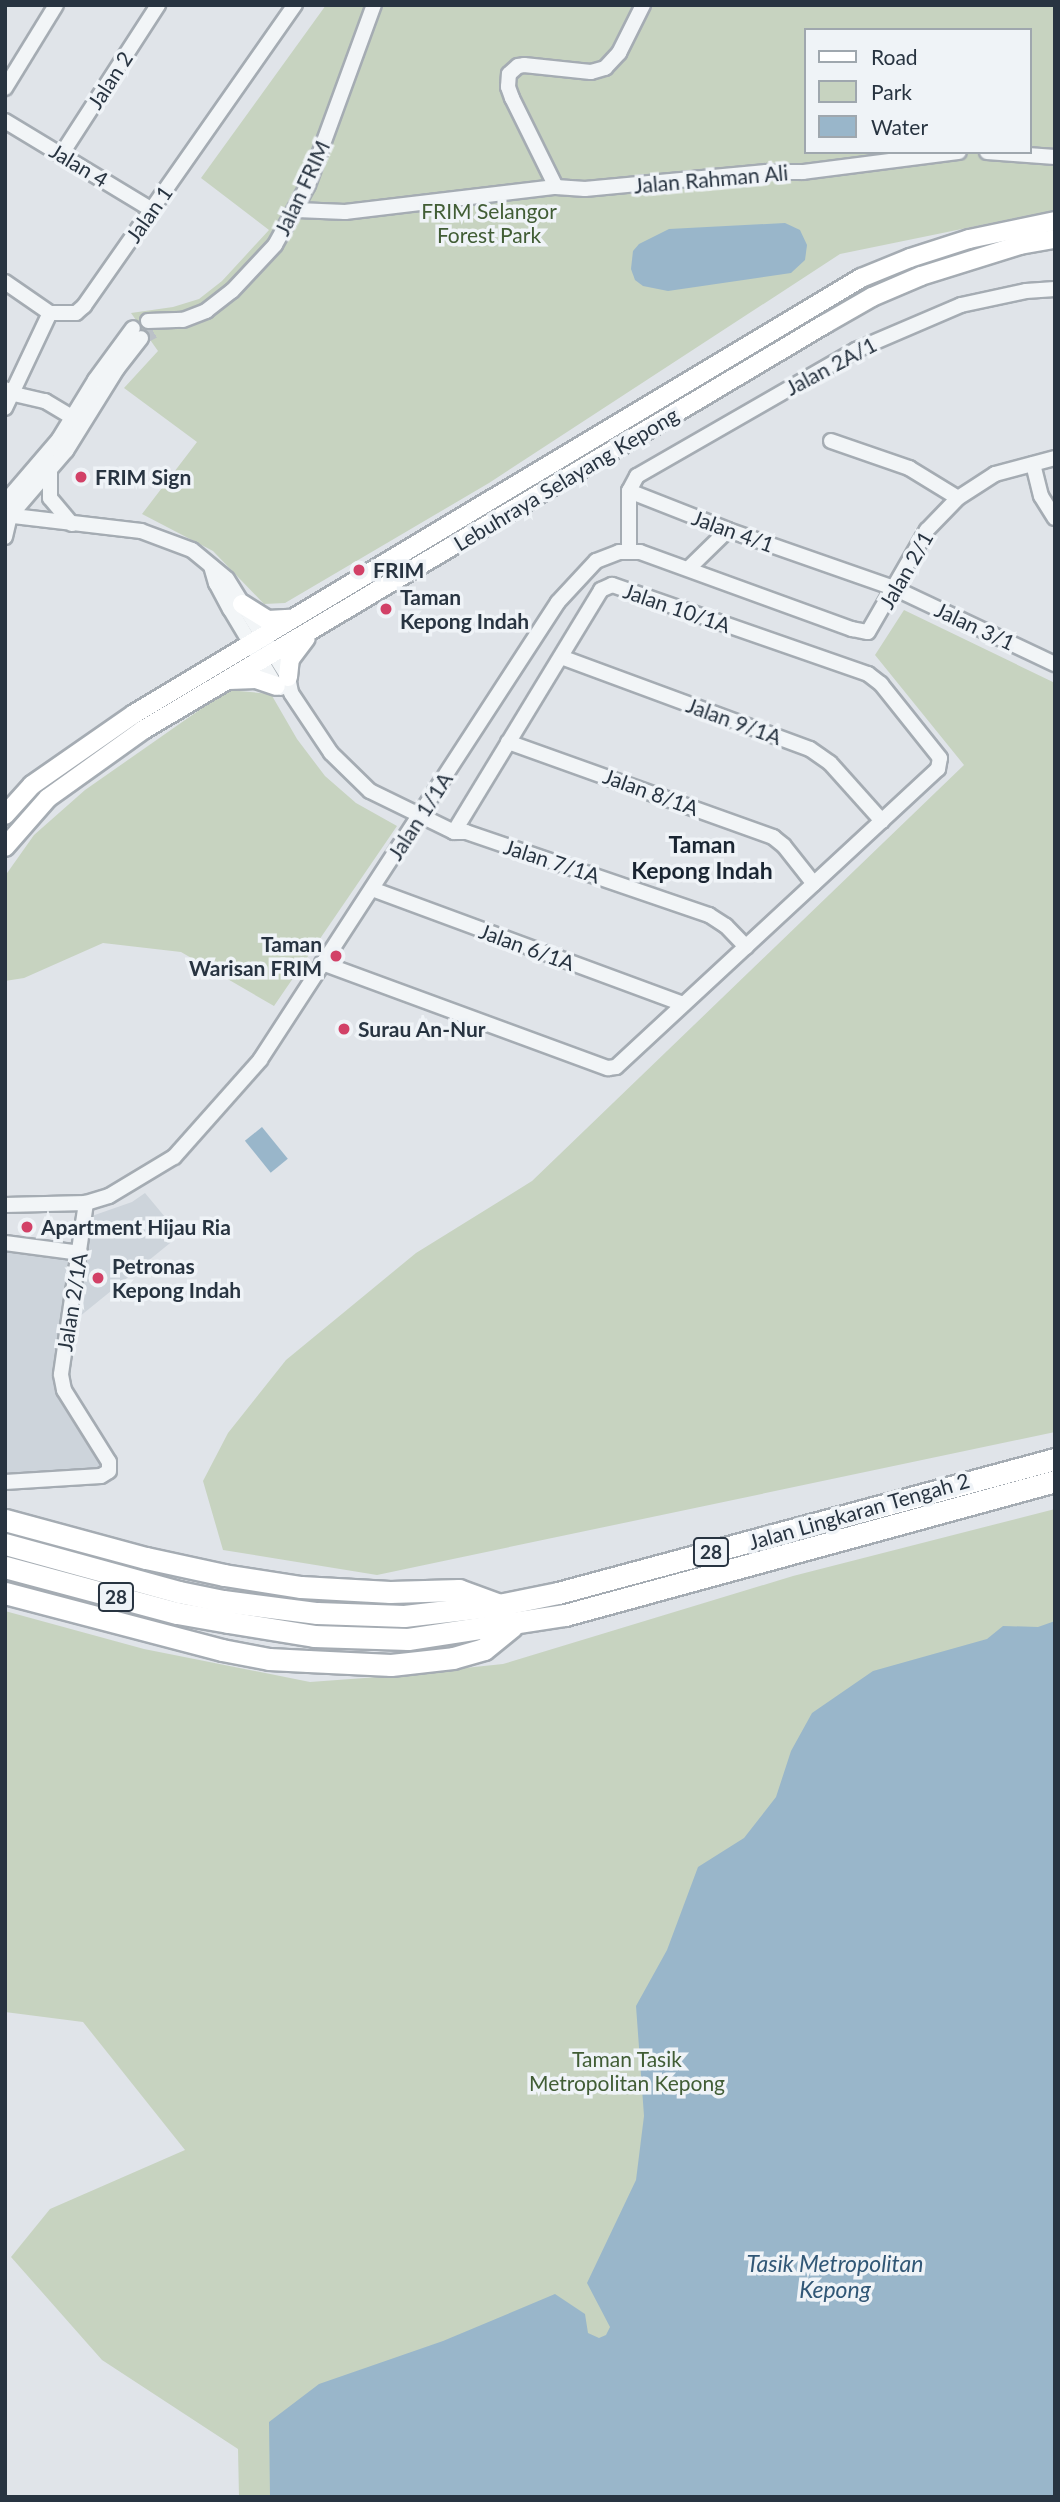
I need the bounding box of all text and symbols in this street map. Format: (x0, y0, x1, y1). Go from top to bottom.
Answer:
legend (804, 28, 1032, 154)
text: Road (871, 44, 918, 69)
street label: Jalan 2 (82, 46, 138, 114)
text: Park (871, 79, 912, 104)
text: Water (871, 114, 928, 139)
street label: Jalan FRIM (269, 137, 335, 239)
street label: Jalan 4 (45, 138, 113, 192)
street label: Jalan Rahman Ali (632, 160, 790, 198)
street label: Jalan 1 (120, 181, 178, 247)
park label: FRIM Selangor Forest Park (421, 198, 557, 248)
street label: Jalan 2A/1 (781, 332, 881, 400)
street label: Lebuhraya Selayang Kepong (449, 402, 683, 556)
place label: FRIM Sign (95, 464, 191, 490)
marker: FRIM Sign (73, 469, 89, 485)
street label: Jalan 4/1 (689, 505, 777, 557)
street label: Jalan 2/1 (874, 527, 938, 613)
place label: FRIM (373, 557, 424, 583)
marker: FRIM (351, 562, 367, 578)
street label: Jalan 10/1A (620, 578, 734, 638)
place label: Taman Kepong Indah (400, 584, 529, 634)
street label: Jalan 3/1 (931, 597, 1019, 655)
marker: Taman Kepong Indah (378, 601, 394, 617)
street label: Jalan 9/1A (683, 692, 785, 750)
street label: Jalan 8/1A (600, 763, 702, 821)
street label: Jalan 1/1A (382, 767, 458, 865)
district label: Taman Kepong Indah (631, 830, 773, 884)
street label: Jalan 7/1A (501, 834, 603, 888)
street label: Jalan 6/1A (476, 918, 578, 976)
place label: Taman Warisan FRIM (189, 931, 322, 981)
marker: Taman Warisan FRIM (328, 948, 344, 964)
place label: Surau An-Nur (358, 1016, 486, 1042)
marker: Surau An-Nur (336, 1021, 352, 1037)
place label: Apartment Hijau Ria (41, 1214, 231, 1240)
marker: Apartment Hijau Ria (19, 1219, 35, 1235)
street label: Jalan 2/1A (52, 1251, 92, 1353)
place label: Petronas Kepong Indah (112, 1253, 241, 1303)
marker: Petronas Kepong Indah (90, 1270, 106, 1286)
street label: Jalan Lingkaran Tengah 2 (745, 1467, 973, 1555)
road number: 28 (692, 1536, 730, 1568)
road number: 28 (97, 1582, 135, 1612)
park label: Taman Tasik Metropolitan Kepong (529, 2046, 725, 2096)
water label: Tasik Metropolitan Kepong (747, 2249, 923, 2303)

